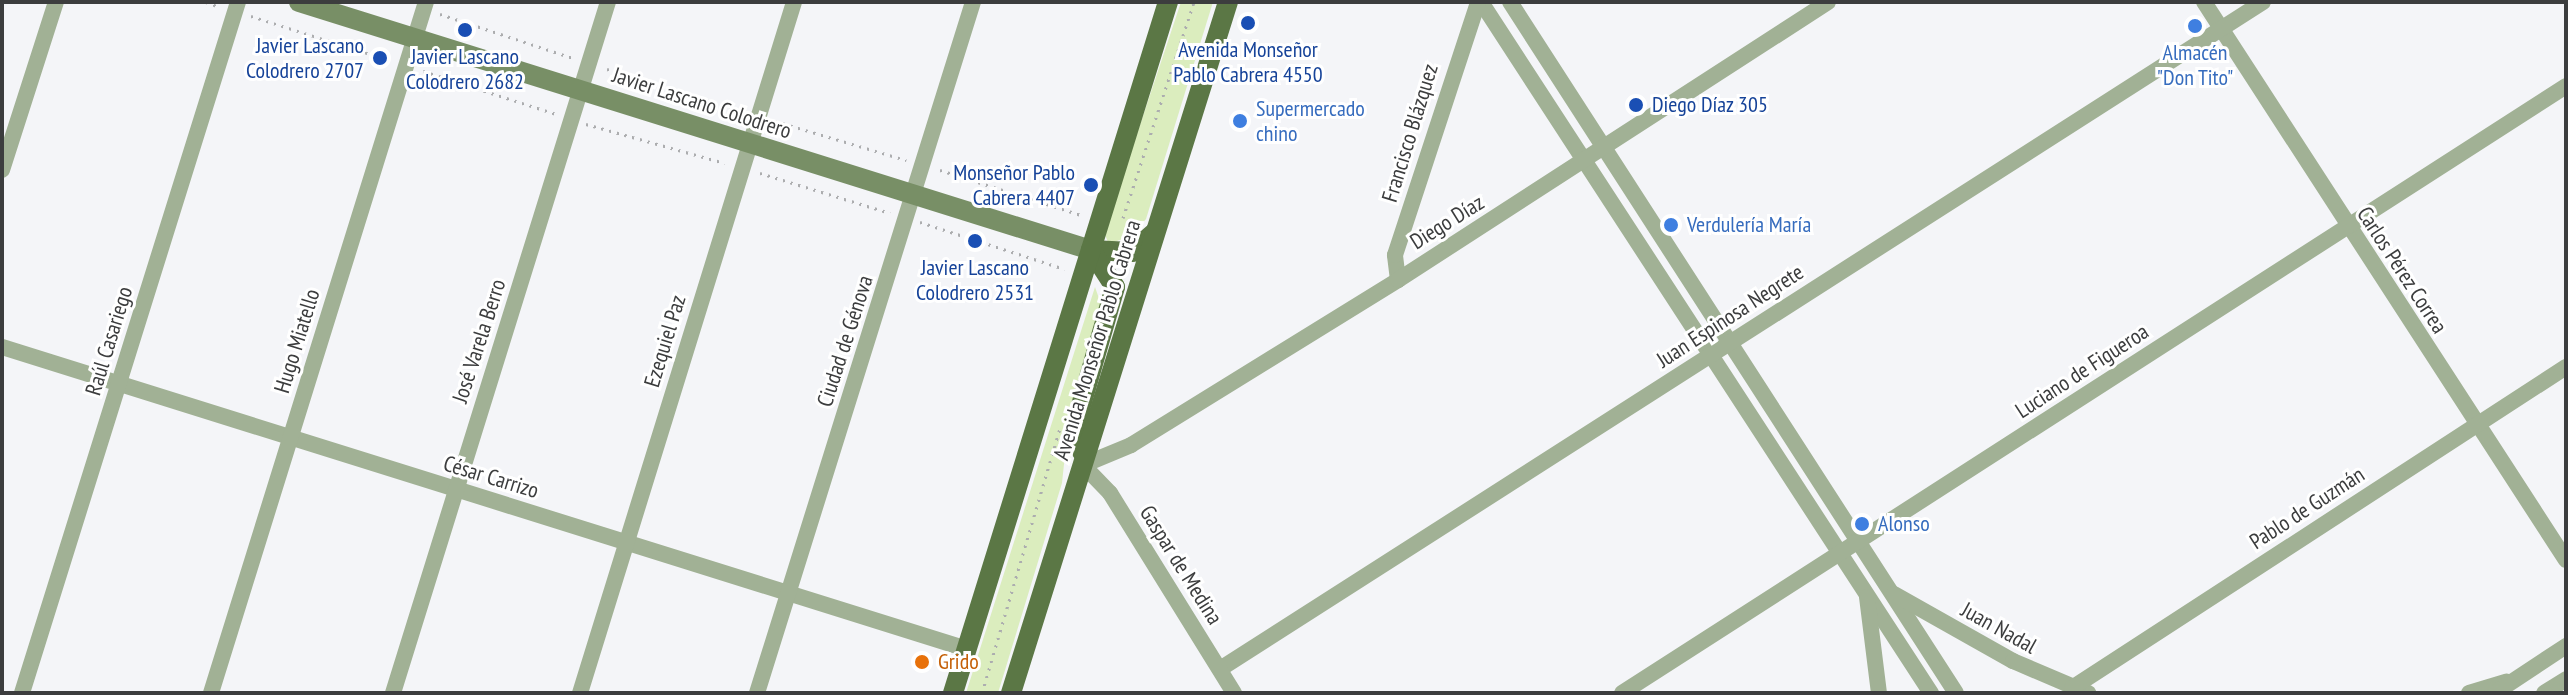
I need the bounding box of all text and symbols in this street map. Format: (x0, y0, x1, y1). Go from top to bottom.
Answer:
marker: Avenida Monseñor Pablo Cabrera 4550 (1239, 14, 1257, 32)
marker: Almacén "Don Tito" (2186, 17, 2204, 35)
marker: Javier Lascano Colodrero 2682 (456, 21, 474, 39)
place label: Javier Lascano Colodrero 2707 (246, 32, 364, 84)
place label: Avenida Monseñor Pablo Cabrera 4550 (1173, 36, 1323, 88)
place label: Almacén "Don Tito" (2157, 39, 2233, 90)
place label: Javier Lascano Colodrero 2682 (406, 43, 524, 94)
marker: Javier Lascano Colodrero 2707 (371, 49, 389, 67)
street label: Francisco Blázquez (1376, 61, 1444, 205)
street label: Javier Lascano Colodrero (609, 62, 795, 144)
place label: Diego Díaz 305 (1652, 92, 1768, 118)
place label: Supermercado chino (1256, 95, 1365, 146)
marker: Diego Díaz 305 (1627, 96, 1645, 114)
marker: Supermercado chino (1231, 112, 1249, 130)
place label: Monseñor Pablo Cabrera 4407 (953, 159, 1075, 210)
marker: Monseñor Pablo Cabrera 4407 (1082, 176, 1100, 194)
street label: Diego Díaz (1405, 189, 1489, 255)
street label: Carlos Pérez Correa (2351, 202, 2453, 338)
place label: Verdulería María (1687, 212, 1811, 238)
marker: Verdulería María (1662, 216, 1680, 234)
street label: Avenida Monseñor Pablo Cabrera (1048, 217, 1146, 463)
marker: Javier Lascano Colodrero 2531 (966, 232, 984, 250)
place label: Javier Lascano Colodrero 2531 (916, 254, 1034, 306)
street label: Juan Espinosa Negrete (1652, 259, 1808, 373)
street label: Ciudad de Génova (811, 272, 879, 410)
street label: José Varela Berro (447, 276, 511, 406)
street label: Raúl Casariego (80, 283, 138, 399)
street label: Hugo Miatello (269, 286, 325, 396)
street label: Ezequiel Paz (639, 292, 691, 390)
street label: Luciano de Figueroa (2011, 318, 2153, 424)
street label: César Carrizo (440, 450, 542, 504)
street label: Pablo de Guzmán (2245, 461, 2369, 555)
street label: Gaspar de Medina (1134, 501, 1228, 629)
place label: Alonso (1878, 511, 1930, 537)
marker: Alonso (1853, 515, 1871, 533)
street label: Juan Nadal (1957, 597, 2041, 659)
place label: Grido (938, 649, 979, 675)
marker: Grido (913, 653, 931, 671)

